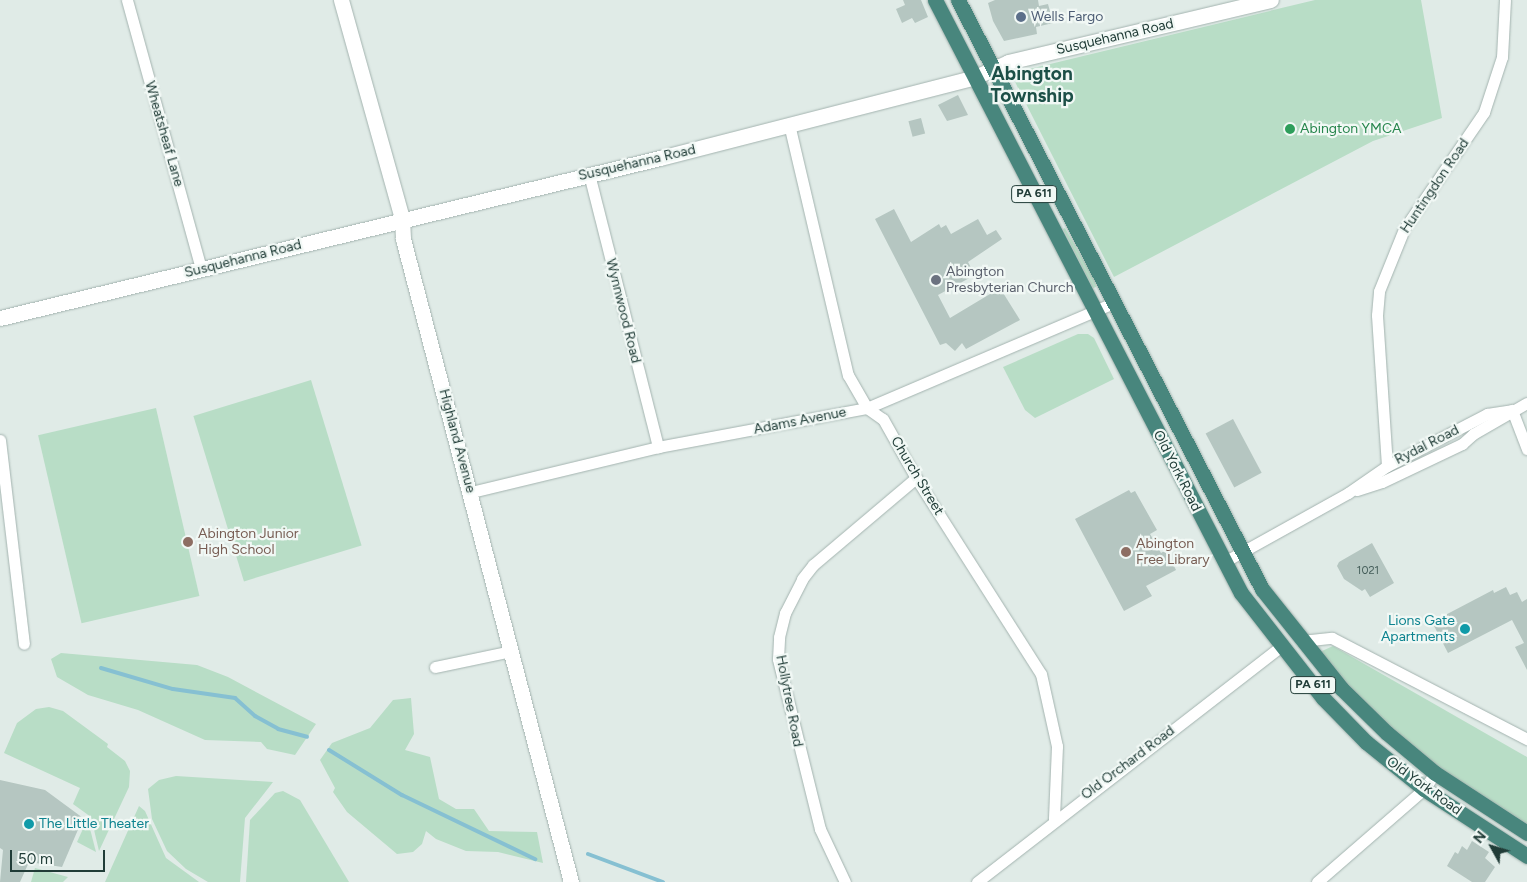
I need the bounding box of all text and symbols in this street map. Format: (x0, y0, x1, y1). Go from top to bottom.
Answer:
place label: Wells Fargo (1031, 9, 1103, 25)
marker: Wells Fargo (1015, 11, 1027, 23)
street label: Susquehanna Road (1055, 15, 1175, 59)
district label: Abington Township (990, 63, 1074, 107)
street label: Wheatsheaf Lane (141, 79, 187, 189)
place label: Abington YMCA (1300, 121, 1401, 137)
marker: Abington YMCA (1284, 123, 1296, 135)
street label: Huntingdon Road (1397, 135, 1473, 237)
street label: Susquehanna Road (577, 141, 697, 185)
road number: PA 611 (1010, 184, 1058, 203)
street label: Susquehanna Road (183, 236, 303, 282)
street label: Wynnwood Road (602, 257, 644, 365)
place label: Abington Presbyterian Church (946, 264, 1073, 296)
marker: Abington Presbyterian Church (930, 274, 942, 286)
street label: Highland Avenue (435, 387, 479, 495)
street label: Adams Avenue (752, 404, 848, 438)
street label: Rydal Road (1392, 422, 1462, 468)
street label: Old York Road (1149, 428, 1205, 514)
street label: Church Street (887, 434, 947, 518)
place label: Abington Junior High School (198, 526, 299, 558)
marker: Abington Junior High School (182, 536, 194, 548)
place label: Abington Free Library (1136, 536, 1210, 568)
marker: Abington Free Library (1120, 546, 1132, 558)
house number: 1021 (1357, 564, 1379, 578)
place label: Lions Gate Apartments (1381, 613, 1455, 646)
marker: Lions Gate Apartments (1459, 623, 1471, 635)
street label: Hollytree Road (772, 654, 806, 748)
road number: PA 611 (1289, 676, 1337, 694)
street label: Old Orchard Road (1078, 722, 1178, 804)
street label: Old York Road (1383, 753, 1465, 819)
place label: The Little Theater (39, 816, 149, 832)
marker: The Little Theater (23, 818, 35, 830)
north arrow (1467, 822, 1517, 872)
text: N (1470, 828, 1490, 847)
scale bar (12, 840, 108, 872)
text: 50 m (18, 850, 53, 868)

